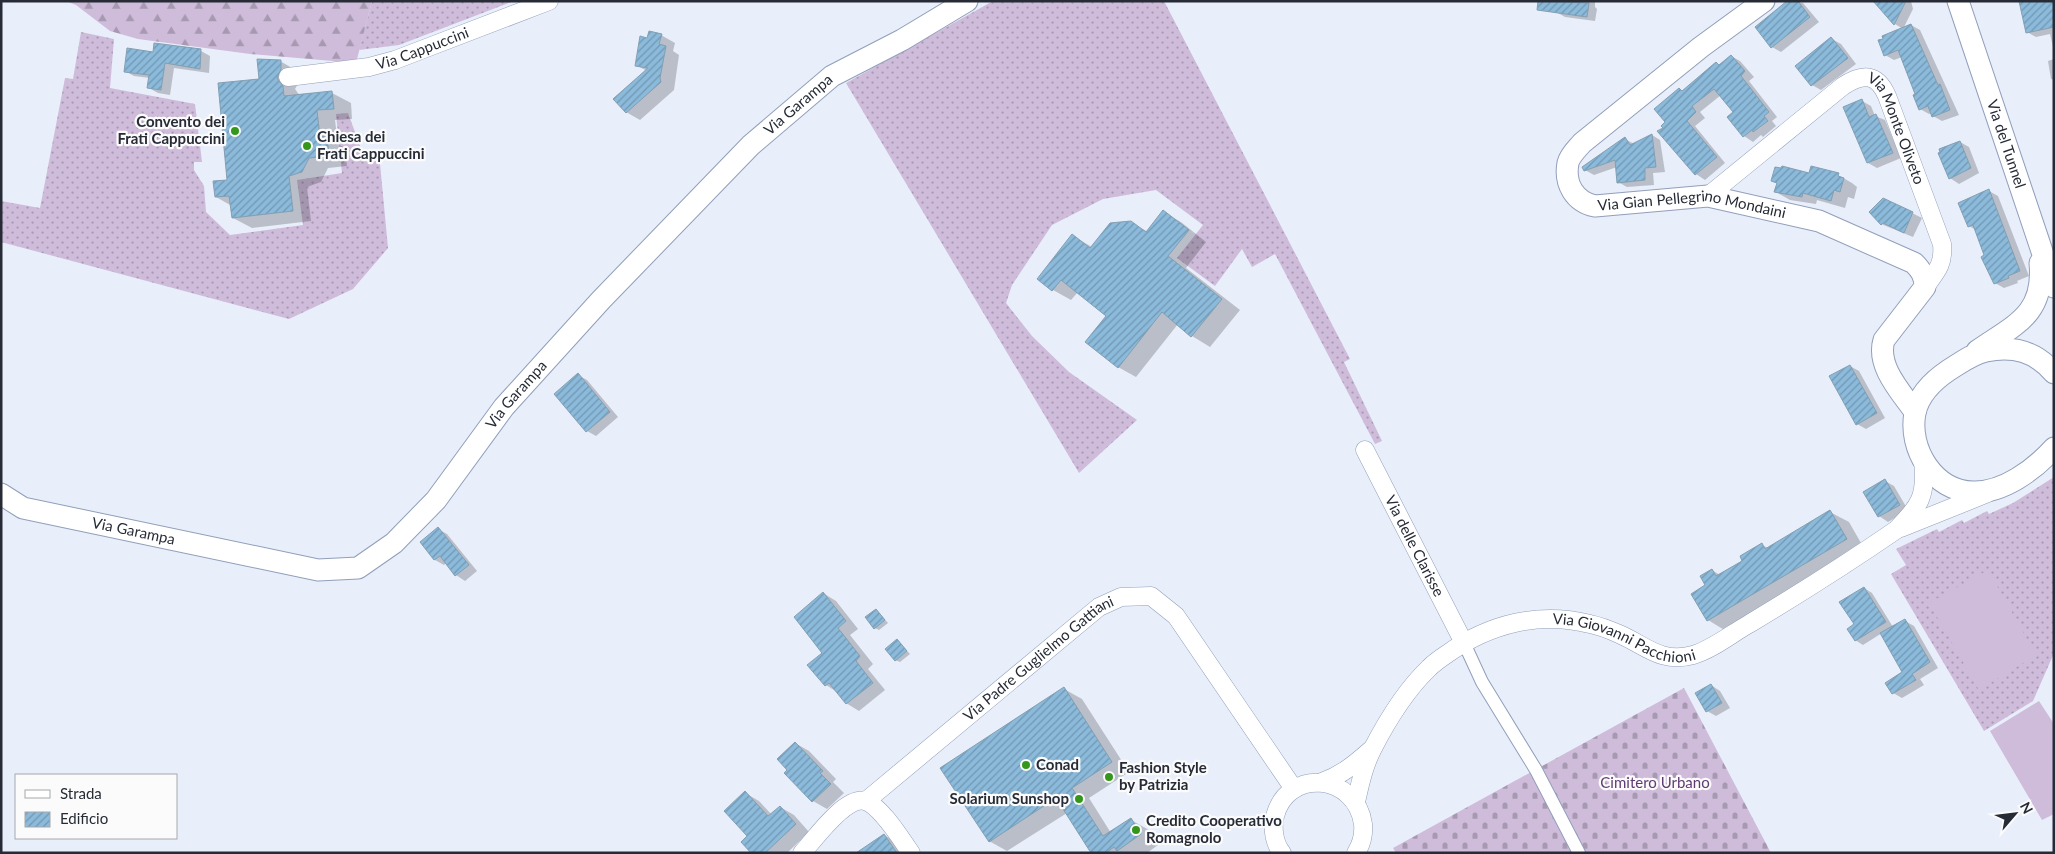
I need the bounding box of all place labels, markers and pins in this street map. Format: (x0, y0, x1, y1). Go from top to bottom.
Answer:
place label: Convento dei Frati Cappuccini (117, 112, 225, 147)
marker: Convento dei Frati Cappuccini (229, 125, 241, 137)
place label: Chiesa dei Frati Cappuccini (317, 127, 425, 162)
marker: Chiesa dei Frati Cappuccini (301, 140, 313, 152)
place label: Conad (1036, 755, 1079, 773)
place label: Fashion Style by Patrizia (1119, 758, 1207, 793)
marker: Conad (1020, 759, 1032, 771)
marker: Fashion Style by Patrizia (1103, 771, 1115, 783)
place label: Solarium Sunshop (950, 789, 1069, 807)
marker: Solarium Sunshop (1073, 793, 1085, 805)
place label: Credito Cooperativo Romagnolo (1146, 811, 1282, 846)
marker: Credito Cooperativo Romagnolo (1130, 824, 1142, 836)

